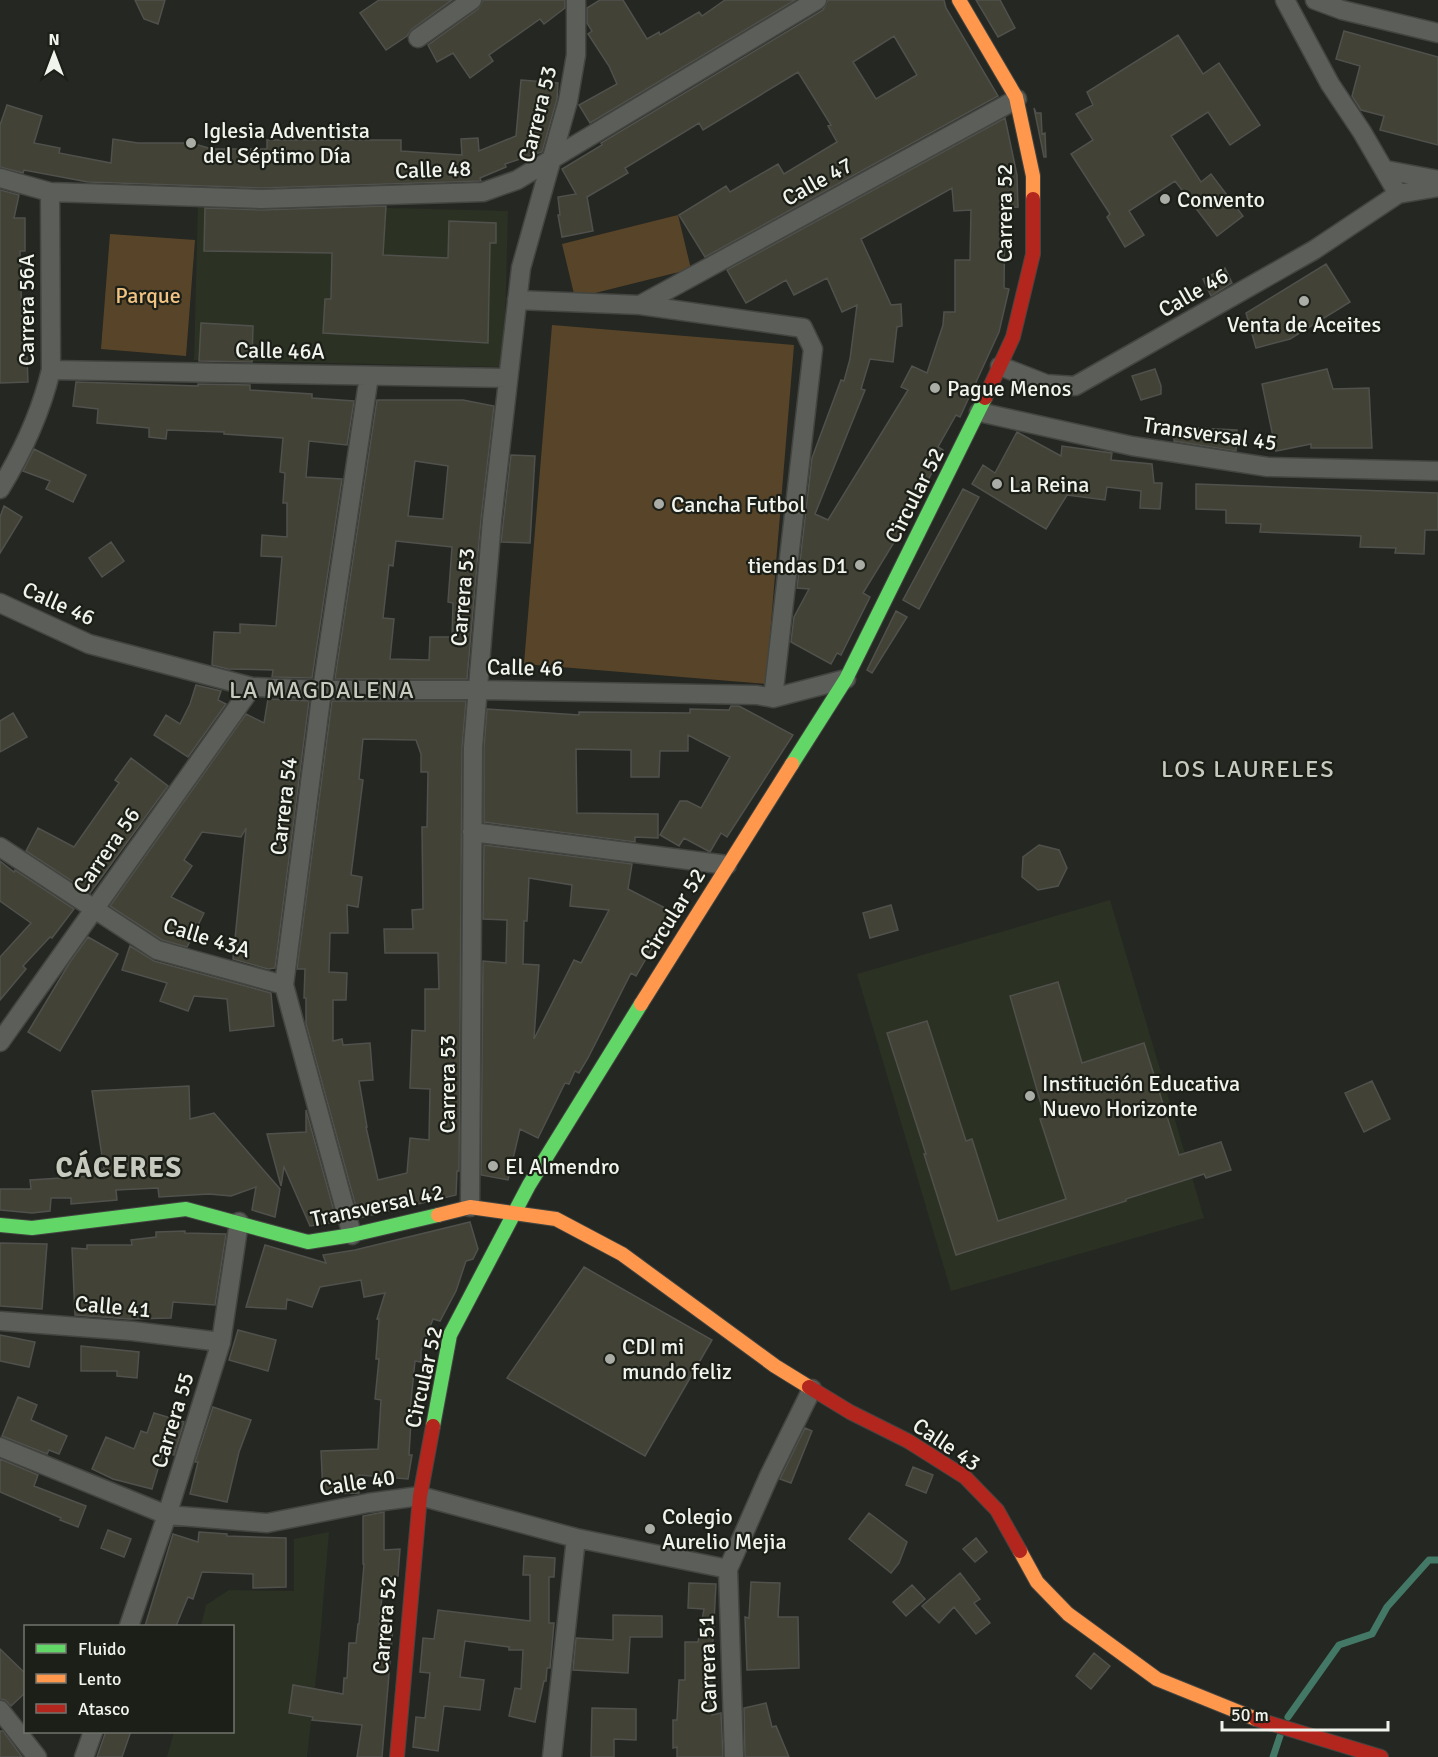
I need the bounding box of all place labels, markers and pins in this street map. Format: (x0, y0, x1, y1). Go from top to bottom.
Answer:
place label: Iglesia Adventista del Séptimo Día (203, 117, 370, 169)
marker: Iglesia Adventista del Séptimo Día (184, 136, 198, 150)
place label: Convento (1177, 186, 1265, 213)
marker: Convento (1158, 192, 1172, 206)
marker: Venta de Aceites (1297, 294, 1311, 308)
place label: Venta de Aceites (1227, 311, 1381, 338)
place label: Pague Menos (947, 375, 1071, 402)
marker: Pague Menos (928, 381, 942, 395)
place label: La Reina (1009, 471, 1089, 498)
marker: La Reina (990, 477, 1004, 491)
place label: Cancha Futbol (671, 491, 806, 518)
marker: Cancha Futbol (652, 497, 666, 511)
place label: tiendas D1 (748, 552, 848, 579)
marker: tiendas D1 (853, 558, 867, 572)
place label: Institución Educativa Nuevo Horizonte (1042, 1070, 1240, 1122)
marker: Institución Educativa Nuevo Horizonte (1023, 1089, 1037, 1103)
place label: El Almendro (505, 1153, 620, 1180)
marker: El Almendro (486, 1159, 500, 1173)
place label: CDI mi mundo feliz (622, 1333, 732, 1385)
marker: CDI mi mundo feliz (603, 1352, 617, 1366)
place label: Colegio Aurelio Mejia (662, 1503, 787, 1555)
marker: Colegio Aurelio Mejia (643, 1522, 657, 1536)

